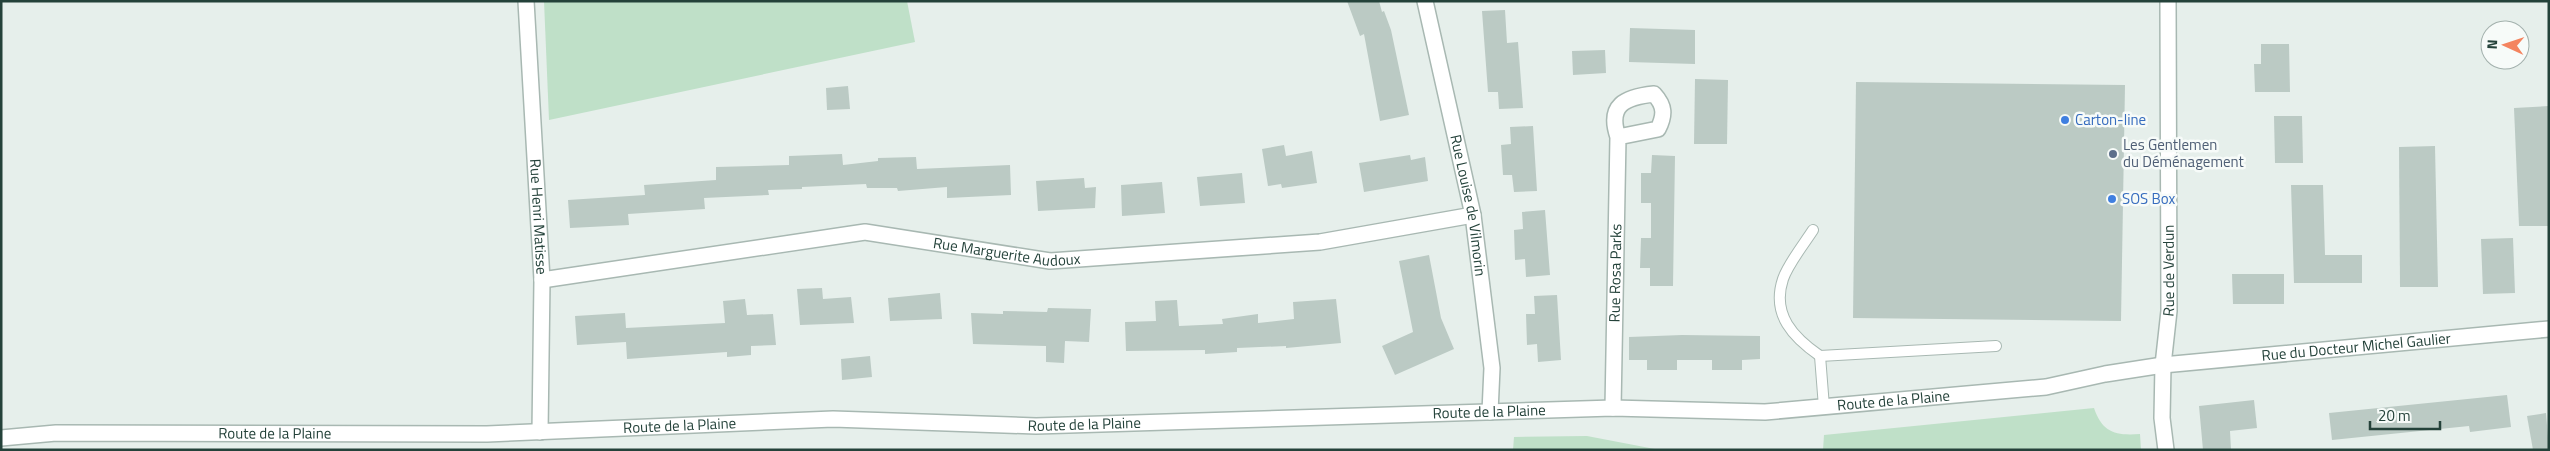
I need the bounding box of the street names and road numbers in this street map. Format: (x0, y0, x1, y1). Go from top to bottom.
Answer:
street label: Rue Louise de Vilmorin (1444, 132, 1492, 277)
street label: Rue Henri Matisse (524, 158, 554, 275)
street label: Rue Rosa Parks (1603, 223, 1627, 323)
street label: Rue de Verdun (2156, 225, 2180, 318)
street label: Rue Marguerite Audoux (932, 231, 1081, 272)
street label: Rue du Docteur Michel Gaulier (2260, 326, 2452, 367)
street label: Route de la Plaine (1836, 384, 1951, 417)
street label: Route de la Plaine (1432, 398, 1546, 425)
street label: Route de la Plaine (623, 411, 737, 439)
street label: Route de la Plaine (1027, 411, 1141, 437)
street label: Route de la Plaine (218, 421, 331, 445)

